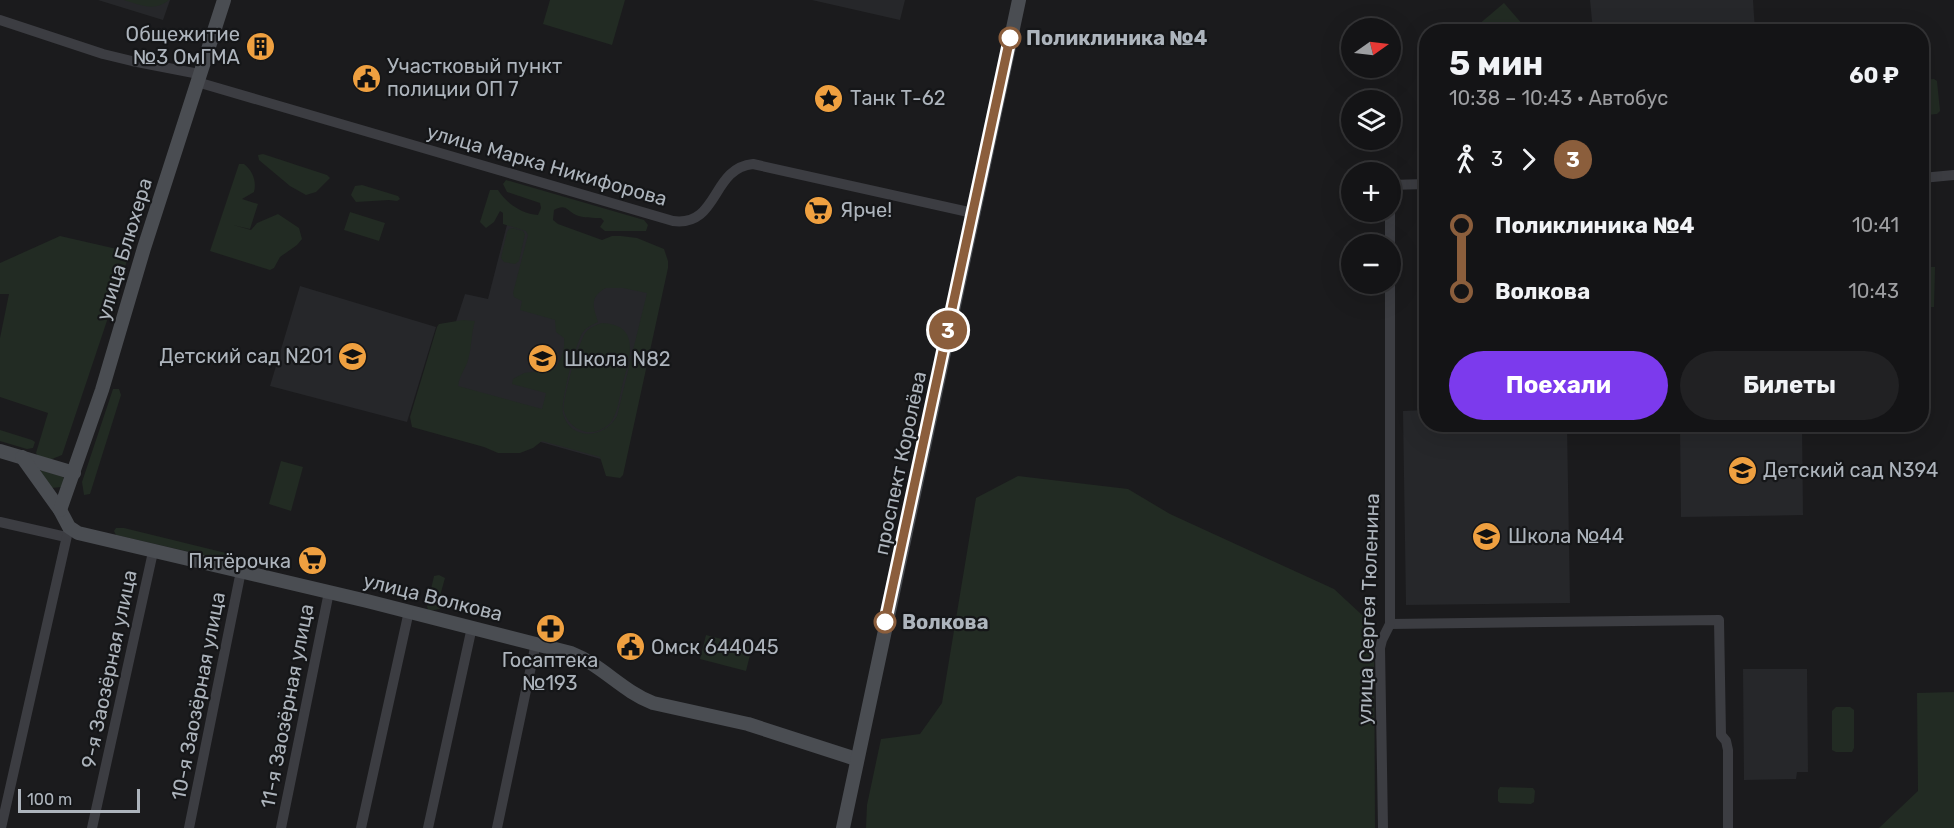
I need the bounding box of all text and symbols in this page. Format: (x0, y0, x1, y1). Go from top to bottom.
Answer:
north arrow (1341, 18, 1401, 78)
map controls (1341, 18, 1401, 294)
place label: Общежитие №3 ОмГМА (126, 22, 240, 69)
place label: Поликлиника №4 (1026, 26, 1208, 50)
marker: Поликлиника №4 (999, 27, 1021, 49)
building icon: Общежитие №3 ОмГМА (245, 30, 277, 62)
text: 5 мин (1449, 44, 1543, 83)
place label: Участковый пункт полиции ОП 7 (387, 54, 562, 101)
public building icon: Участковый пункт полиции ОП 7 (350, 62, 382, 94)
text: 60 ₽ (1849, 62, 1899, 89)
place icon: Танк Т-62 (813, 82, 845, 114)
place label: Танк Т-62 (850, 86, 945, 110)
text: 10:38 – 10:43 · Автобус (1449, 86, 1668, 110)
button: layers (1341, 90, 1401, 150)
street label: улица Марка Никифорова (424, 119, 670, 211)
icon: walk (1449, 143, 1482, 176)
icon: forward (1512, 143, 1545, 176)
text: 3 (1491, 147, 1503, 171)
text: 3 (1566, 147, 1580, 172)
button: + (1341, 162, 1401, 222)
street label: улица Блюхера (91, 175, 157, 323)
supermarket icon: Ярче! (803, 194, 835, 226)
place label: Ярче! (840, 198, 892, 222)
text: Поликлиника №4 (1495, 212, 1695, 239)
text: 10:41 (1852, 213, 1899, 237)
button: − (1341, 234, 1401, 294)
text: Волкова (1495, 278, 1590, 305)
text: 10:43 (1848, 279, 1899, 303)
line badge: 3 (928, 310, 968, 350)
text: 3 (941, 318, 955, 343)
school or university icon: Детский сад N201 (337, 340, 369, 372)
school or university icon: Школа N82 (527, 343, 559, 375)
place label: Детский сад N201 (160, 344, 332, 368)
place label: Школа N82 (564, 347, 671, 371)
button: Поехали (1449, 351, 1668, 420)
button: Билеты (1680, 351, 1899, 420)
street label: проспект Королёва (869, 369, 931, 557)
school or university icon: Детский сад N394 (1726, 454, 1758, 486)
place label: Детский сад N394 (1763, 458, 1939, 482)
street label: улица Сергея Тюленина (1352, 493, 1384, 725)
school or university icon: Школа №44 (1471, 520, 1503, 552)
place label: Школа №44 (1508, 524, 1624, 548)
supermarket icon: Пятёрочка (296, 545, 328, 577)
place label: Пятёрочка (188, 549, 291, 573)
street label: 9-я Заозёрная улица (76, 568, 142, 770)
street label: улица Волкова (361, 568, 505, 626)
street label: 10-я Заозёрная улица (166, 590, 230, 802)
street label: 11-я Заозёрная улица (255, 602, 319, 810)
place label: Волкова (902, 610, 988, 634)
marker: Волкова (874, 611, 896, 633)
pharmacy icon: Госаптека №193 (534, 613, 566, 645)
public building icon: Омск 644045 (614, 631, 646, 663)
place label: Омск 644045 (651, 635, 779, 659)
place label: Госаптека №193 (502, 648, 598, 695)
scale bar (18, 786, 140, 814)
text: 100 m (27, 790, 72, 809)

